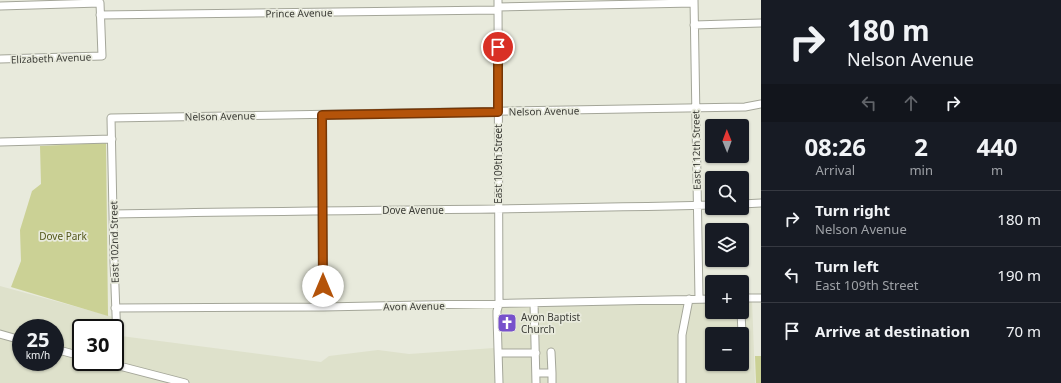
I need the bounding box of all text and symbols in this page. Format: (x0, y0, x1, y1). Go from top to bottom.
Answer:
street label: Prince Avenue (265, 5, 333, 21)
text: 180 m (847, 11, 930, 49)
icon: right (781, 16, 833, 68)
pin (481, 30, 515, 64)
icon: arrive (487, 36, 509, 58)
text: Nelson Avenue (847, 47, 974, 71)
street label: Elizabeth Avenue (11, 50, 92, 66)
icon: left (858, 92, 880, 114)
icon: ahead (900, 92, 922, 114)
icon: right (942, 92, 964, 114)
street label: Nelson Avenue (509, 103, 580, 119)
street label: Nelson Avenue (185, 108, 256, 124)
street label: East 112th Street (688, 110, 704, 190)
north arrow (705, 119, 749, 163)
map controls (705, 119, 749, 371)
street label: East 109th Street (491, 124, 505, 204)
text: 08:26 (804, 130, 866, 163)
text: 2 (914, 130, 928, 163)
text: 440 (976, 130, 1018, 163)
text: Arrival (815, 161, 855, 179)
text: min (909, 161, 933, 179)
text: m (991, 161, 1003, 179)
button: search (705, 171, 749, 215)
street label: East 102nd Street (106, 200, 122, 283)
text: Turn right (815, 200, 890, 220)
street label: Dove Avenue (382, 203, 444, 217)
icon: right (781, 208, 803, 230)
text: 180 m (997, 209, 1041, 229)
text: Nelson Avenue (815, 220, 907, 238)
button: layers (705, 223, 749, 267)
park label: Dove Park (39, 229, 87, 243)
text: Turn left (815, 256, 879, 276)
icon: left (781, 264, 803, 286)
position arrow (302, 265, 344, 307)
text: 190 m (997, 265, 1041, 285)
button: + (705, 275, 749, 319)
text: East 109th Street (815, 276, 919, 294)
street label: Avon Avenue (383, 298, 445, 314)
place label: Avon Baptist Church (521, 310, 581, 336)
church icon: Avon Baptist Church (496, 312, 518, 334)
speed limit sign: 30 (72, 319, 124, 371)
icon: arrive (781, 320, 803, 342)
text: Arrive at destination (815, 321, 970, 341)
text: 70 m (1006, 321, 1041, 341)
text: 25 (27, 326, 49, 353)
button: − (705, 327, 749, 371)
text: km/h (26, 348, 50, 362)

